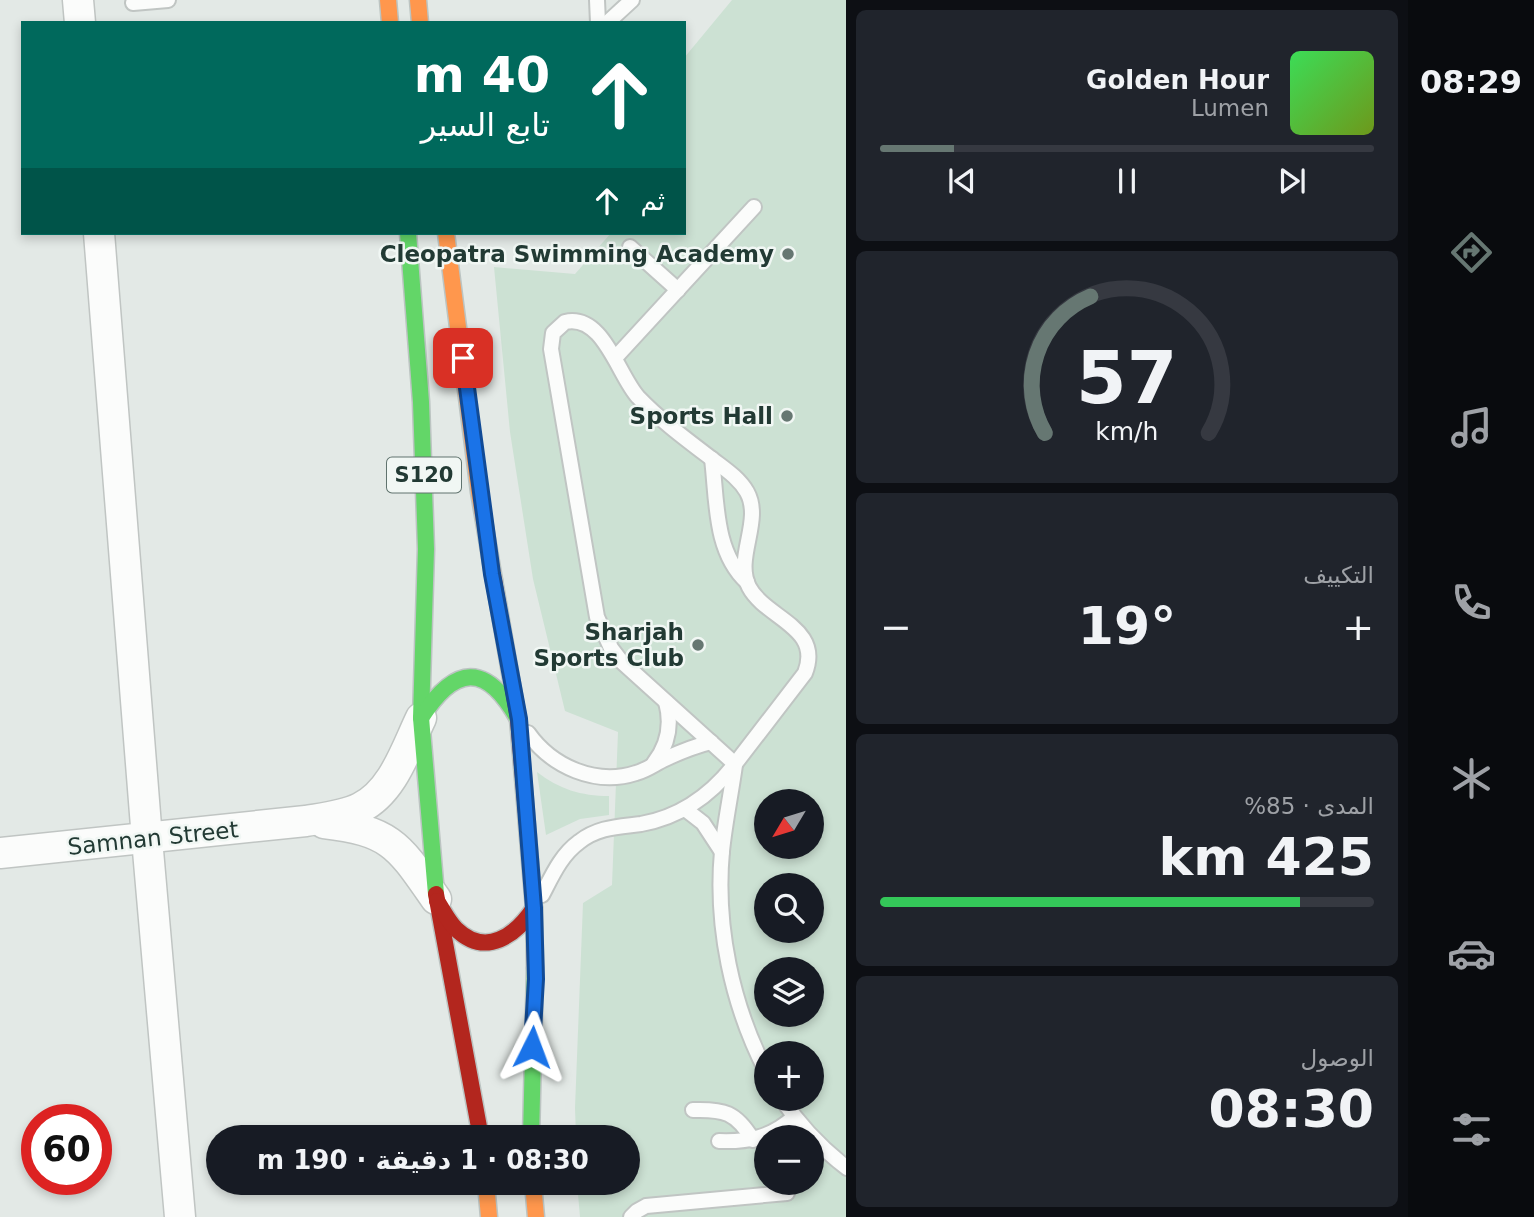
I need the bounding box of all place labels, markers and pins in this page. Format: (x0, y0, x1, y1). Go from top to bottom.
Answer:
place label: Cleopatra Swimming Academy (380, 241, 774, 267)
marker: Cleopatra Swimming Academy (780, 246, 796, 262)
pin (433, 328, 493, 388)
place label: Sports Hall (630, 403, 773, 429)
marker: Sports Hall (779, 408, 795, 424)
place label: Sharjah Sports Club (534, 619, 684, 671)
marker: Sharjah Sports Club (690, 637, 706, 653)

